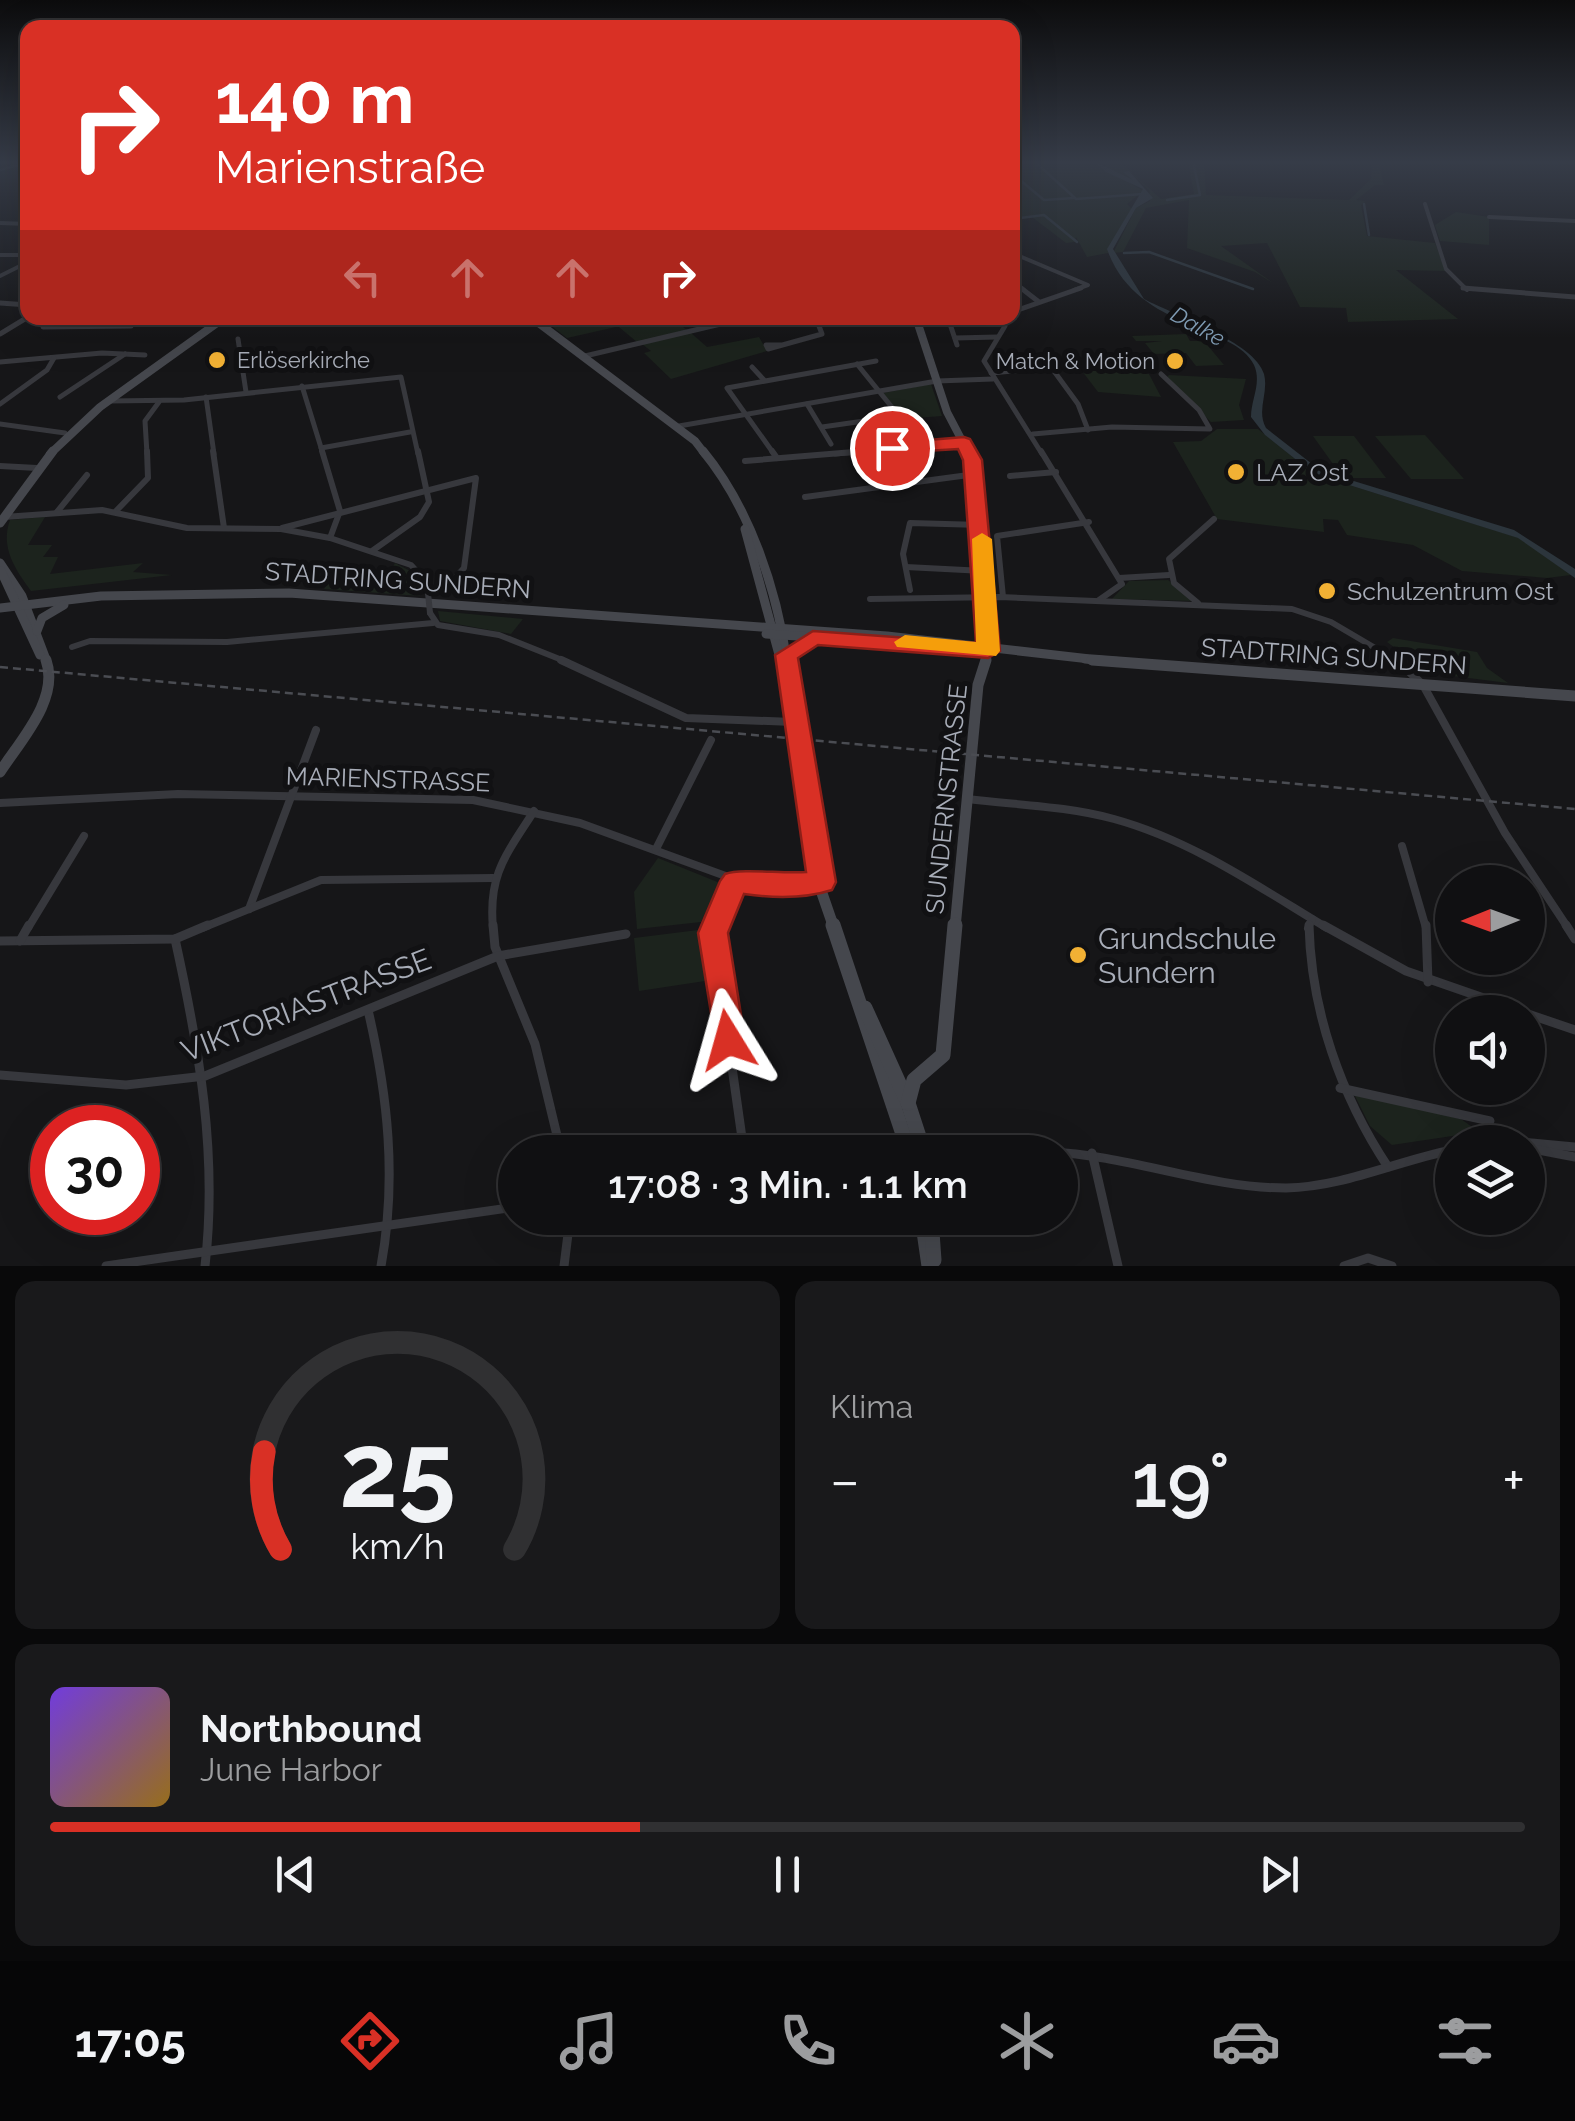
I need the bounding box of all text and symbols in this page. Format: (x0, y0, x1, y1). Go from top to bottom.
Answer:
text: 140 m (215, 57, 415, 139)
icon: right (50, 60, 180, 190)
text: Marienstraße (215, 141, 485, 194)
icon: left (335, 250, 390, 305)
icon: ahead (440, 250, 495, 305)
icon: ahead (545, 250, 600, 305)
icon: right (650, 250, 705, 305)
water label: Dalke (1167, 301, 1230, 351)
place label: Erlöserkirche (237, 347, 370, 373)
place label: Match & Motion (996, 348, 1155, 374)
marker: Erlöserkirche (206, 349, 228, 371)
marker: Match & Motion (1164, 350, 1186, 372)
pin (850, 406, 935, 491)
icon: arrive (865, 421, 920, 476)
place label: LAZ Ost (1256, 457, 1349, 487)
marker: LAZ Ost (1225, 461, 1247, 483)
street label: STADTRING SUNDERN (264, 556, 532, 604)
place label: Schulzentrum Ost (1347, 576, 1554, 606)
marker: Schulzentrum Ost (1316, 580, 1338, 602)
street label: STADTRING SUNDERN (1200, 632, 1468, 680)
street label: SUNDERNSTRASSE (919, 683, 973, 915)
street label: MARIENSTRASSE (285, 760, 491, 798)
north arrow (1435, 865, 1545, 975)
map controls (1435, 865, 1545, 1235)
place label: Grundschule Sundern (1098, 921, 1276, 990)
street label: VIKTORIASTRASSE (176, 941, 436, 1069)
marker: Grundschule Sundern (1067, 944, 1089, 966)
position arrow (676, 988, 780, 1092)
button: sound (1435, 995, 1545, 1105)
speed limit sign: 30 (30, 1105, 160, 1235)
button: layers (1435, 1125, 1545, 1235)
text: 17:08 · 3 Min. · 1.1 km (608, 1162, 968, 1207)
text: Klima (830, 1388, 913, 1425)
text: 25 (339, 1409, 456, 1531)
text: 19° (1132, 1436, 1230, 1525)
text: − (830, 1448, 860, 1513)
text: + (1502, 1448, 1525, 1513)
text: km/h (350, 1525, 445, 1567)
text: Northbound (200, 1706, 422, 1751)
text: June Harbor (200, 1751, 382, 1788)
icon: previous (268, 1847, 323, 1902)
icon: pause (760, 1847, 815, 1902)
icon: next (1252, 1847, 1307, 1902)
icon: directions (335, 2006, 405, 2076)
icon: music (554, 2006, 624, 2076)
icon: phone (773, 2006, 843, 2076)
icon: climate (992, 2006, 1062, 2076)
icon: car (1211, 2006, 1281, 2076)
icon: filters (1430, 2006, 1500, 2076)
text: 17:05 (75, 2015, 186, 2068)

